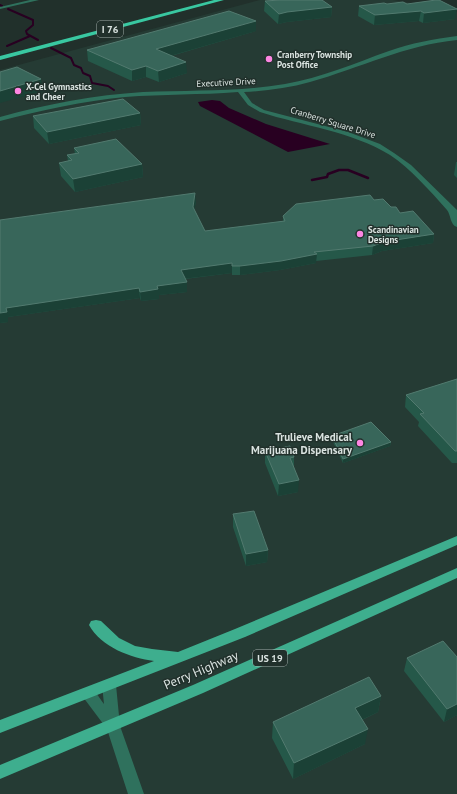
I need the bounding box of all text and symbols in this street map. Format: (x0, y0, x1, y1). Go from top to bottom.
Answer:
road number: I 76 (97, 21, 123, 37)
place label: Cranberry Township Post Office (277, 49, 352, 70)
marker: Cranberry Township Post Office (264, 54, 274, 64)
street label: Executive Drive (196, 75, 256, 89)
place label: X-Cel Gymnastics and Cheer (26, 81, 92, 102)
marker: X-Cel Gymnastics and Cheer (13, 86, 23, 96)
street label: Cranberry Square Drive (289, 104, 377, 140)
place label: Scandinavian Designs (368, 224, 419, 245)
marker: Scandinavian Designs (355, 229, 365, 239)
place label: Trulieve Medical Marijuana Dispensary (251, 430, 353, 457)
marker: Trulieve Medical Marijuana Dispensary (355, 438, 365, 448)
street label: Perry Highway (161, 647, 241, 693)
road number: US 19 (253, 650, 287, 666)

